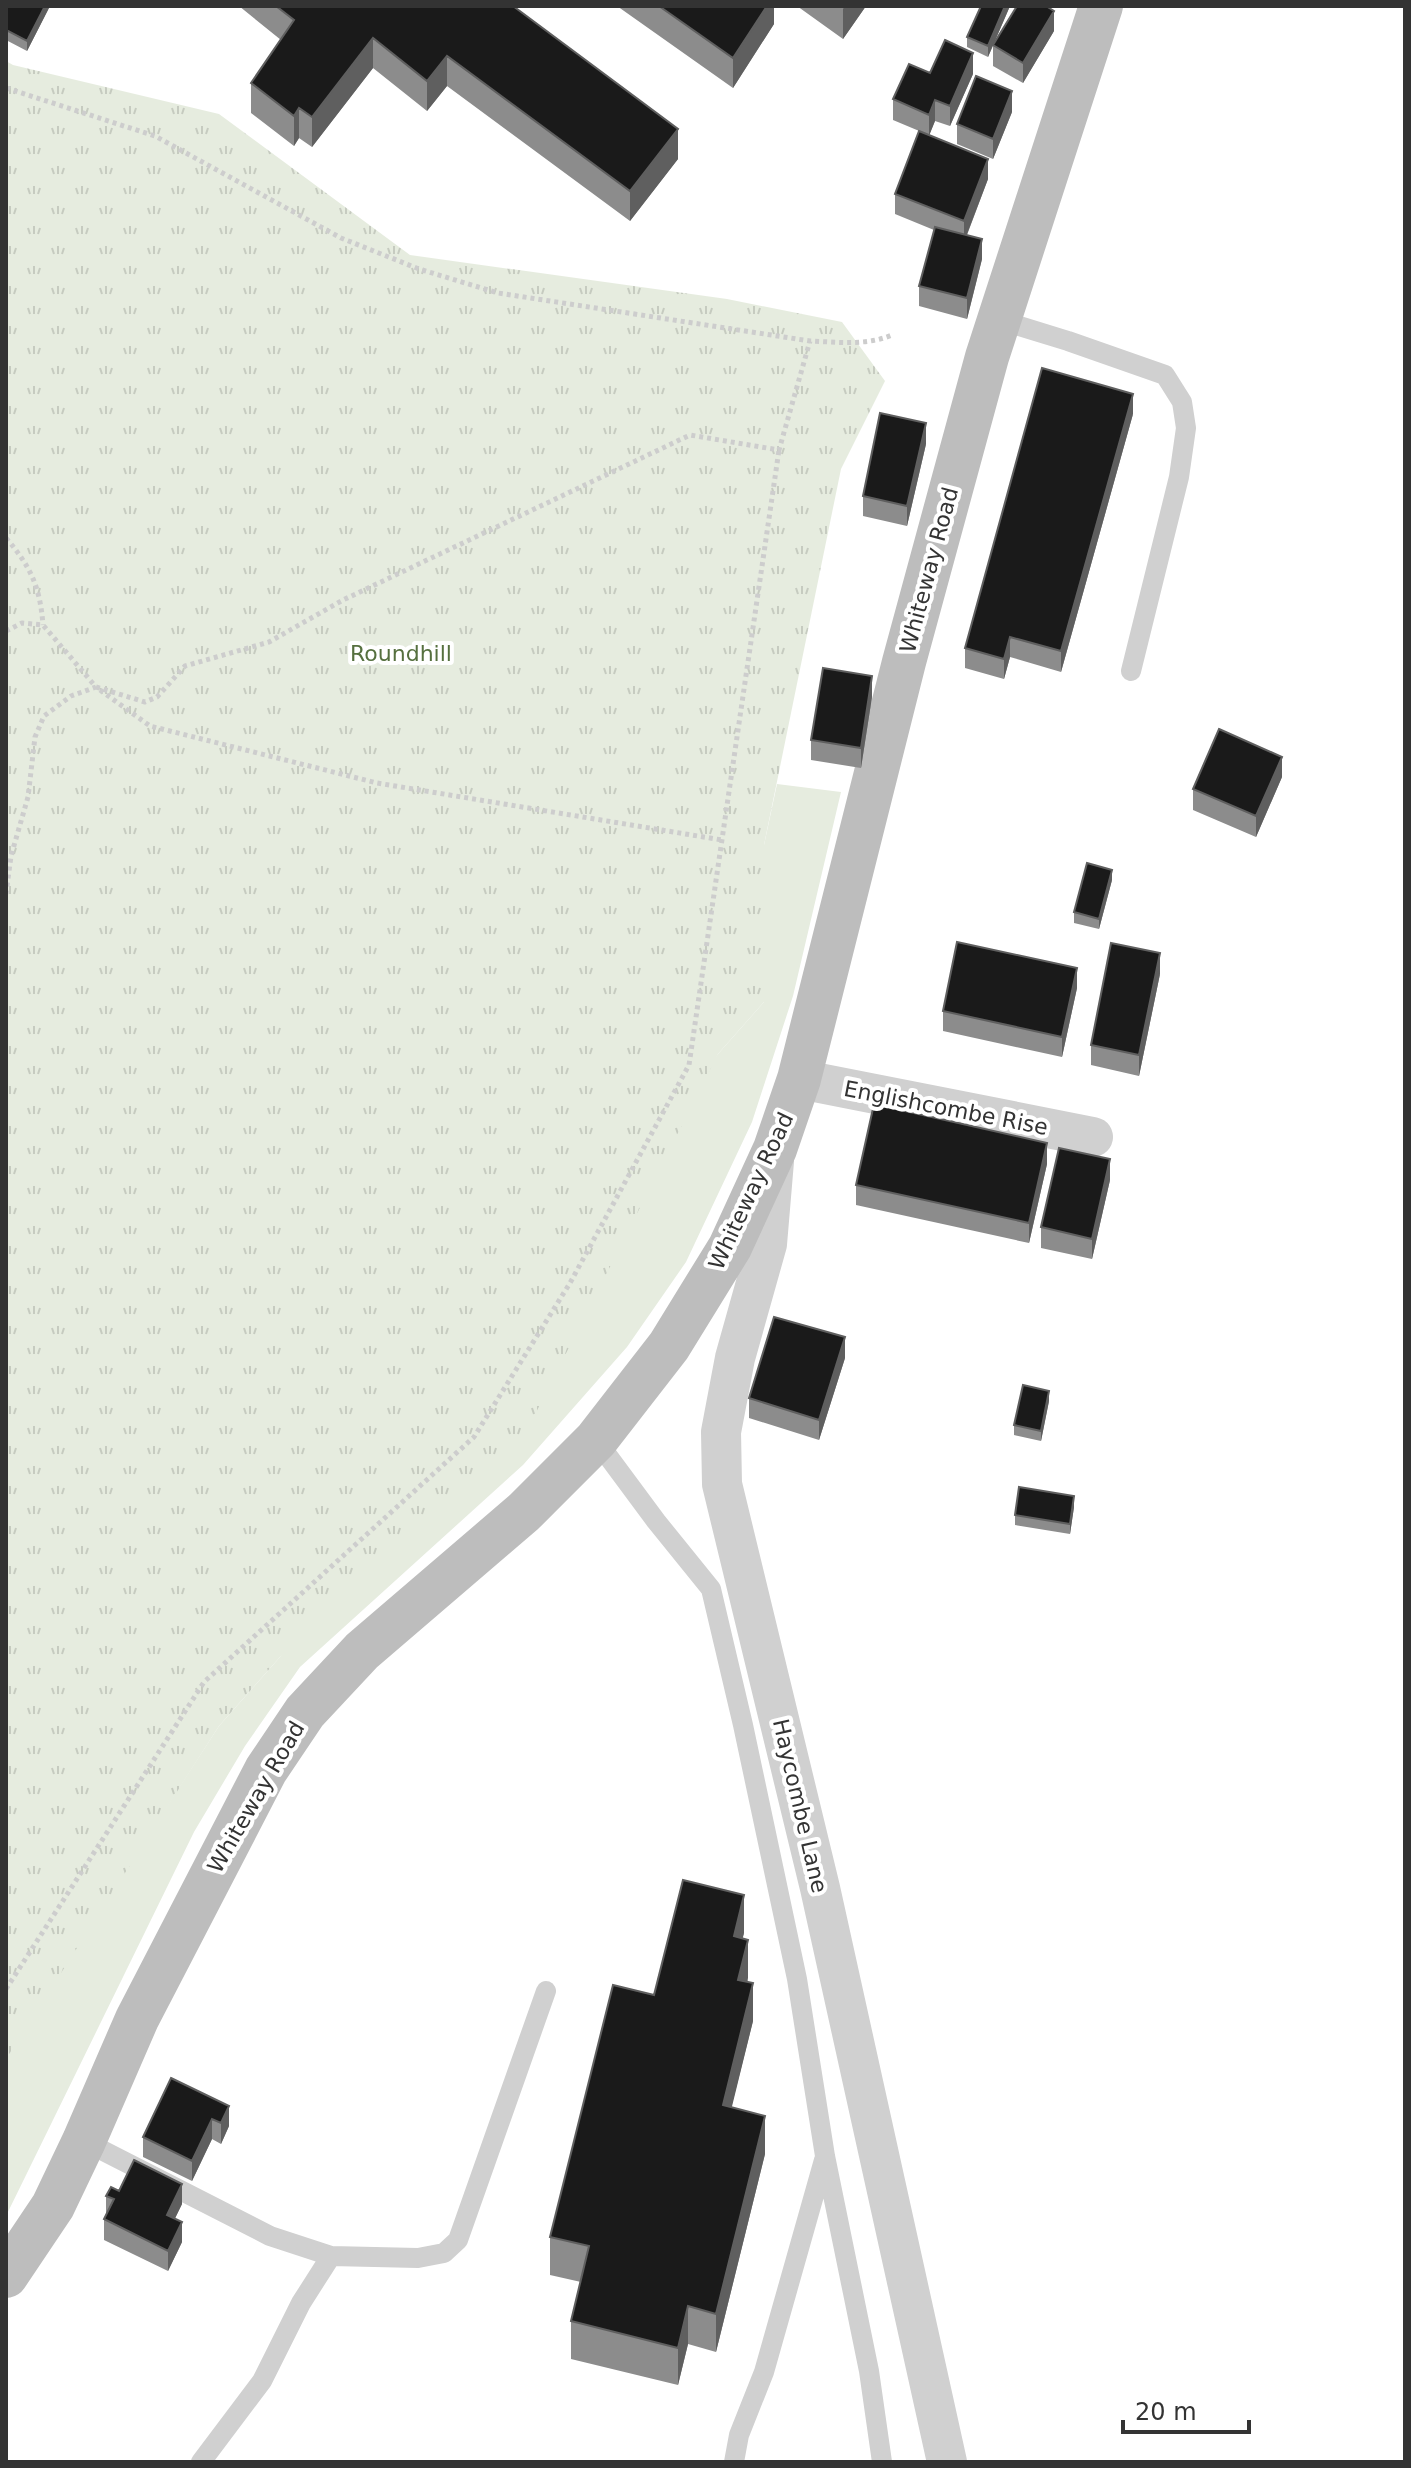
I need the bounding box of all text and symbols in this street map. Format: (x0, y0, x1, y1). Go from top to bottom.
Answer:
street label: Whiteway Road (895, 484, 963, 656)
park label: Roundhill (350, 641, 452, 666)
street label: Englishcombe Rise (842, 1076, 1050, 1140)
street label: Whiteway Road (704, 1108, 798, 1274)
street label: Whiteway Road (203, 1717, 309, 1877)
street label: Haycombe Lane (768, 1717, 832, 1895)
scale bar (1123, 2384, 1249, 2434)
text: 20 m (1135, 2398, 1197, 2426)

